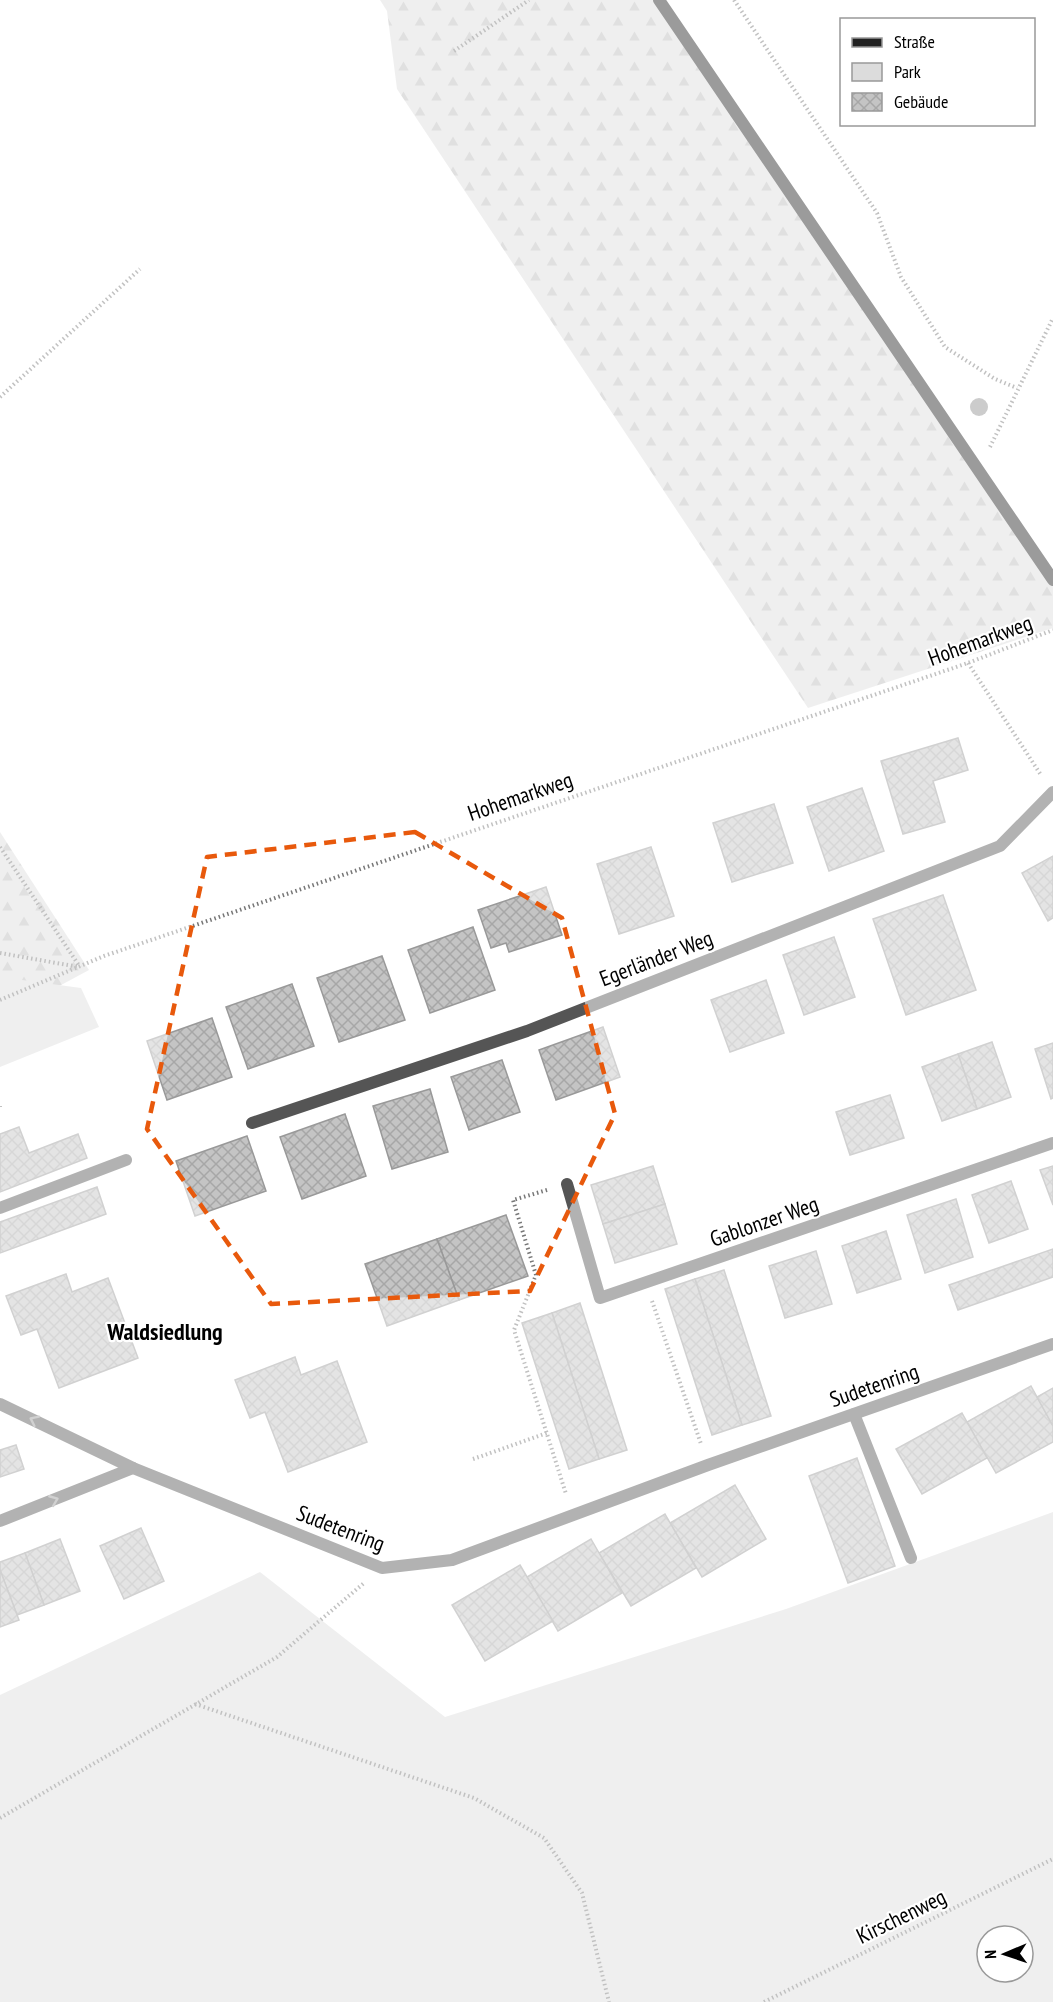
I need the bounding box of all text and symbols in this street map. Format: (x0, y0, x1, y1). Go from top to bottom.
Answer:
legend (840, 18, 1035, 126)
text: Straße (894, 30, 935, 53)
text: Park (894, 60, 921, 83)
text: Gebäude (894, 90, 948, 113)
street label: Hohemarkweg (924, 608, 1036, 672)
street label: Hohemarkweg (464, 765, 576, 827)
street label: Egerländer Weg (595, 924, 717, 992)
street label: Gablonzer Weg (706, 1189, 822, 1253)
district label: Waldsiedlung (106, 1316, 223, 1347)
street label: Sudetenring (826, 1357, 922, 1413)
one-way arrow (29, 1416, 40, 1428)
one-way arrow (48, 1495, 59, 1507)
street label: Sudetenring (293, 1498, 389, 1558)
street label: Kirschenweg (851, 1882, 951, 1950)
north arrow (975, 1924, 1035, 1984)
text: N (980, 1950, 1000, 1959)

